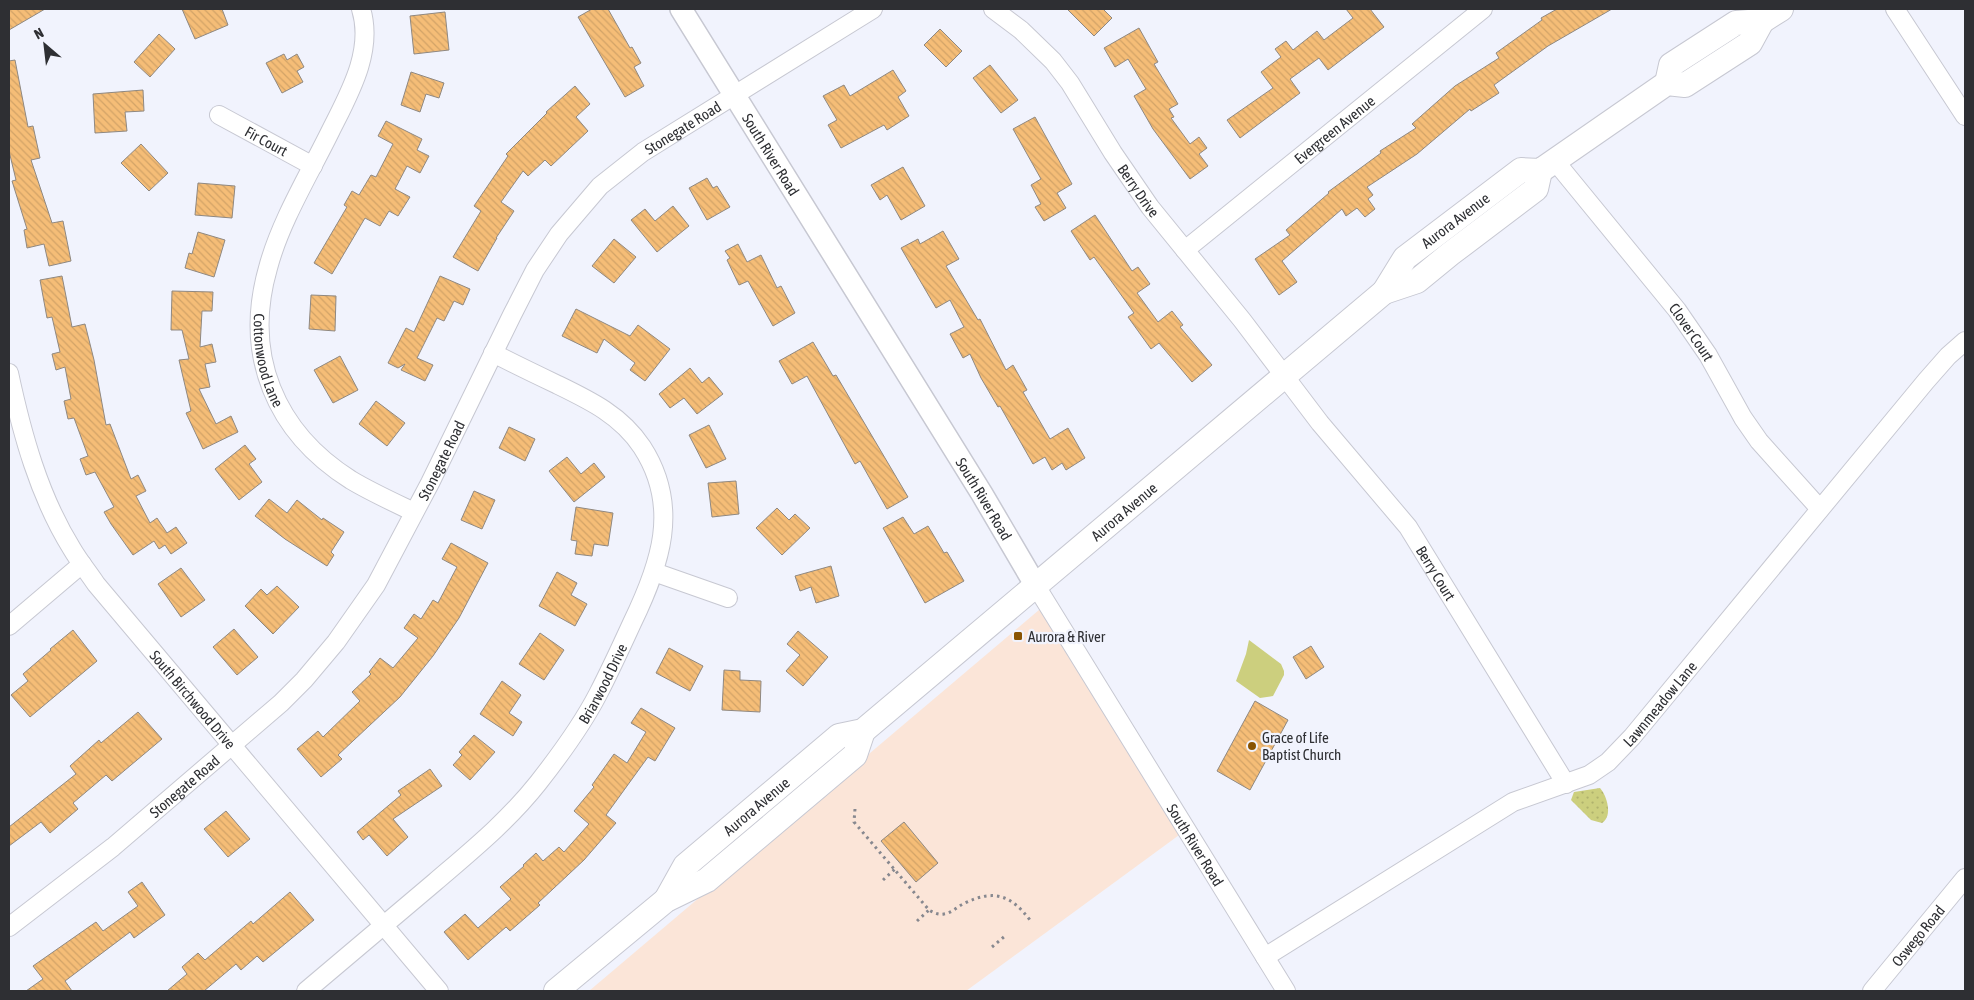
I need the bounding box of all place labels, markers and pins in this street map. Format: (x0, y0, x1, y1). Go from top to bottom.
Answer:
place label: Aurora & River (1028, 628, 1106, 645)
marker: Aurora & River (1012, 630, 1024, 642)
place label: Grace of Life Baptist Church (1262, 729, 1341, 763)
marker: Grace of Life Baptist Church (1246, 740, 1258, 752)

